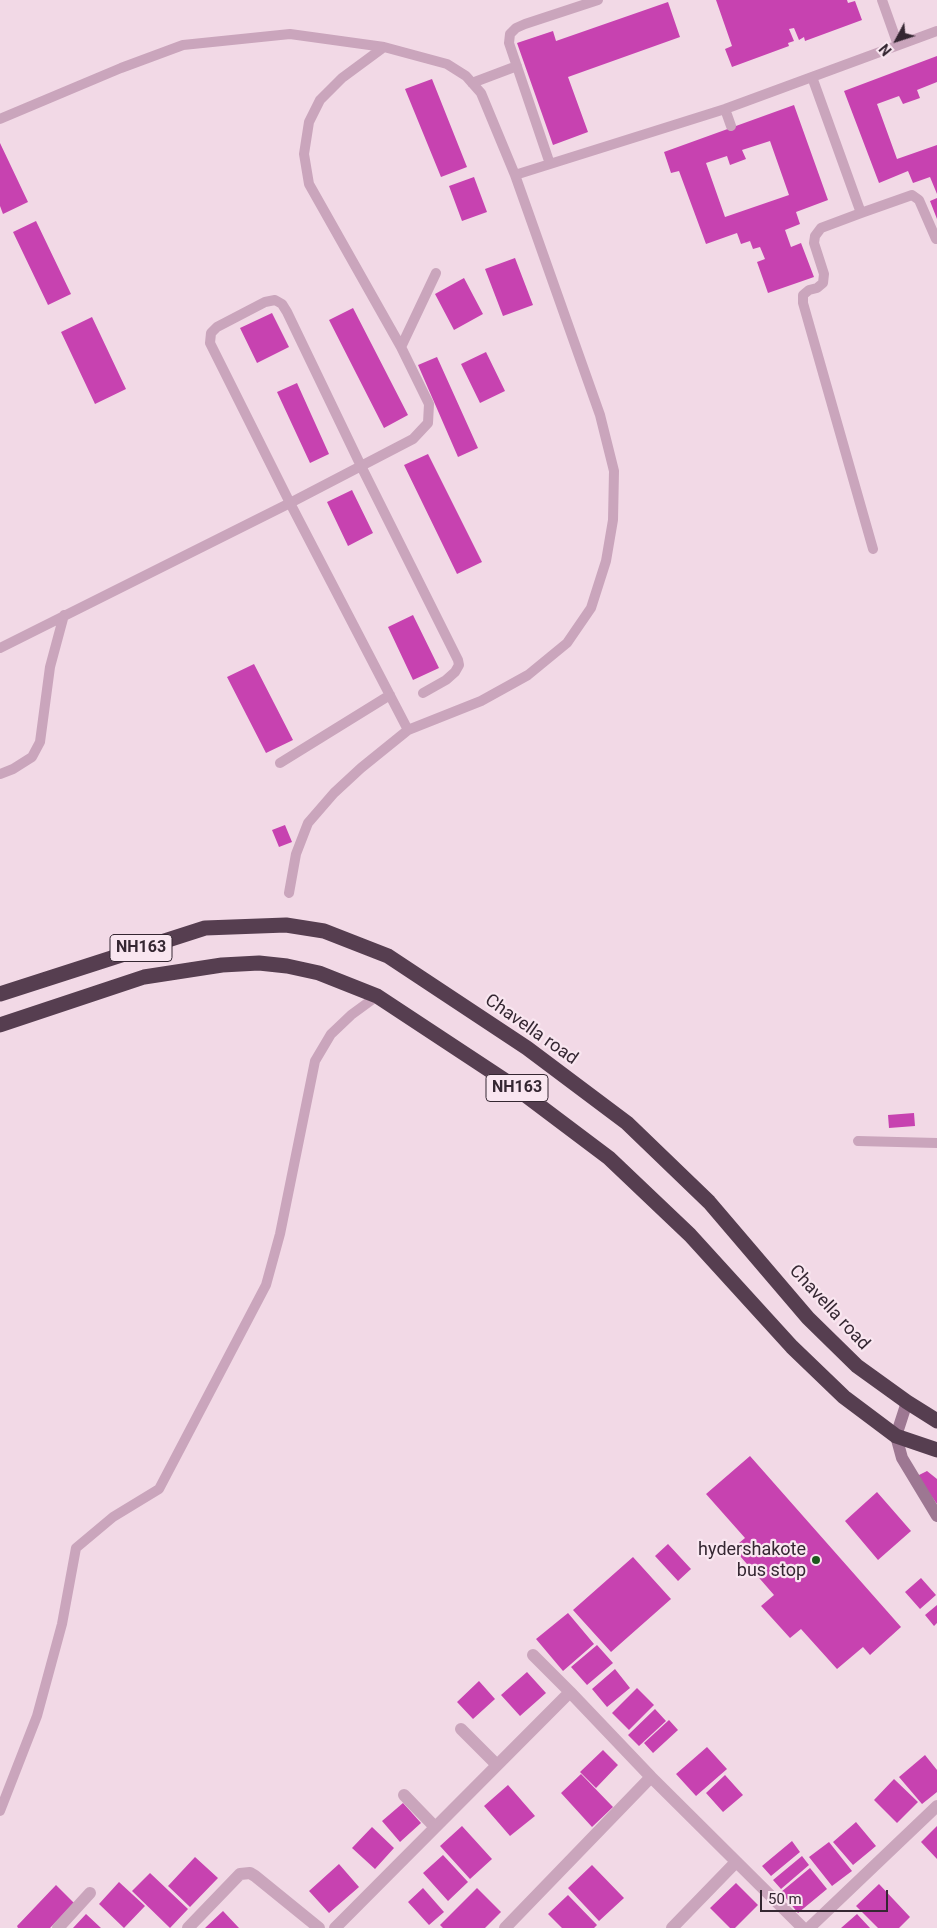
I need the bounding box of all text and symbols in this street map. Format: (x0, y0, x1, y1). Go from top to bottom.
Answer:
north arrow (872, 15, 922, 65)
text: N (876, 41, 895, 59)
road number: NH163 (110, 934, 172, 961)
street label: Chavella road (480, 990, 582, 1070)
road number: NH163 (486, 1074, 548, 1102)
street label: Chavella road (784, 1261, 874, 1355)
place label: hydershakote bus stop (698, 1539, 806, 1582)
marker: hydershakote bus stop (810, 1554, 822, 1566)
scale bar (762, 1880, 890, 1912)
text: 50 m (768, 1890, 802, 1908)

